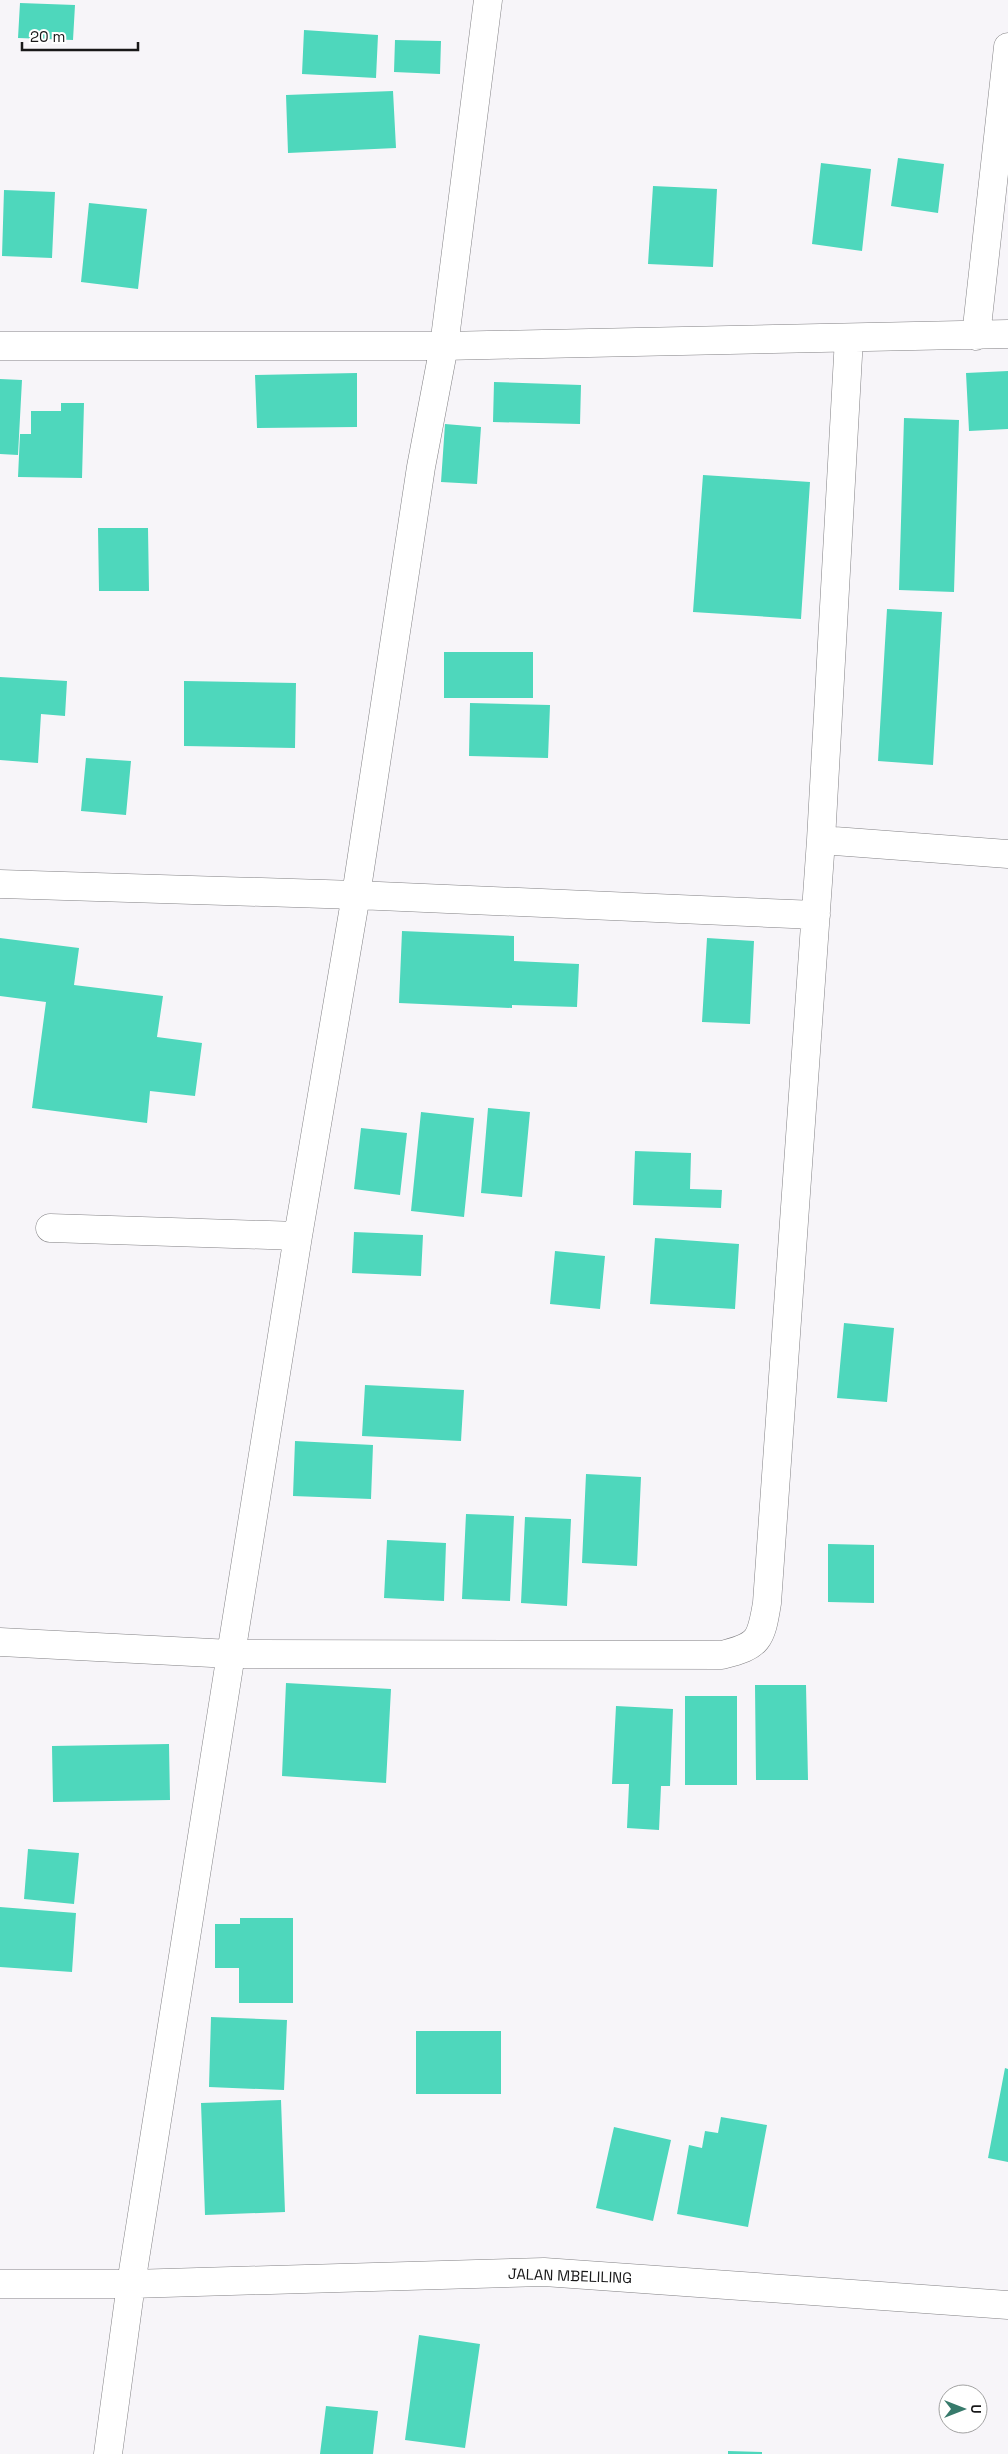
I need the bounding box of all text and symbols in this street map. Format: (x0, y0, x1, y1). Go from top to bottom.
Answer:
scale bar (22, 20, 139, 52)
text: 20 m (30, 27, 65, 46)
street label: JALAN MBELILING (508, 2264, 632, 2287)
north arrow (938, 2384, 988, 2434)
text: U (967, 2404, 985, 2414)

